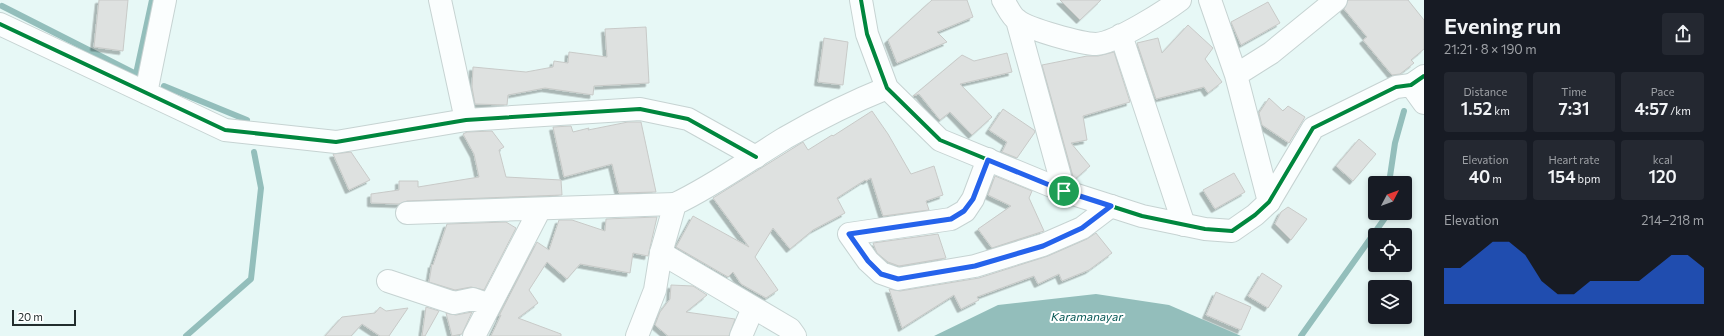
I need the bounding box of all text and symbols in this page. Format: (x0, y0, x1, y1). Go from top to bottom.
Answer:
text: Evening run (1444, 12, 1561, 39)
button: share (1662, 13, 1704, 55)
text: 21:21 · 8 × 190 m (1444, 41, 1537, 57)
text: Distance (1463, 85, 1507, 98)
text: Time (1561, 85, 1587, 98)
text: Pace (1651, 85, 1675, 98)
text: 1.52 (1461, 98, 1492, 119)
text: 7:31 (1559, 98, 1589, 119)
text: 4:57 (1634, 98, 1668, 119)
text: km (1492, 104, 1510, 117)
text: /km (1668, 104, 1691, 117)
text: Elevation (1462, 153, 1509, 166)
text: Heart rate (1548, 153, 1600, 166)
text: kcal (1653, 153, 1673, 166)
text: 40 (1469, 166, 1490, 187)
text: 154 (1548, 166, 1576, 187)
text: 120 (1649, 166, 1677, 187)
text: m (1490, 172, 1502, 185)
text: bpm (1576, 172, 1600, 185)
pin (1047, 174, 1081, 208)
north arrow (1368, 176, 1412, 220)
map controls (1368, 176, 1412, 324)
icon: arrive (1053, 180, 1075, 202)
text: Elevation (1444, 212, 1499, 228)
text: 214–218 m (1641, 212, 1704, 228)
button: locate (1368, 228, 1412, 272)
button: layers (1368, 280, 1412, 324)
scale bar (12, 308, 76, 327)
water label: Karamanayar (1051, 309, 1124, 323)
text: 20 m (18, 310, 43, 323)

